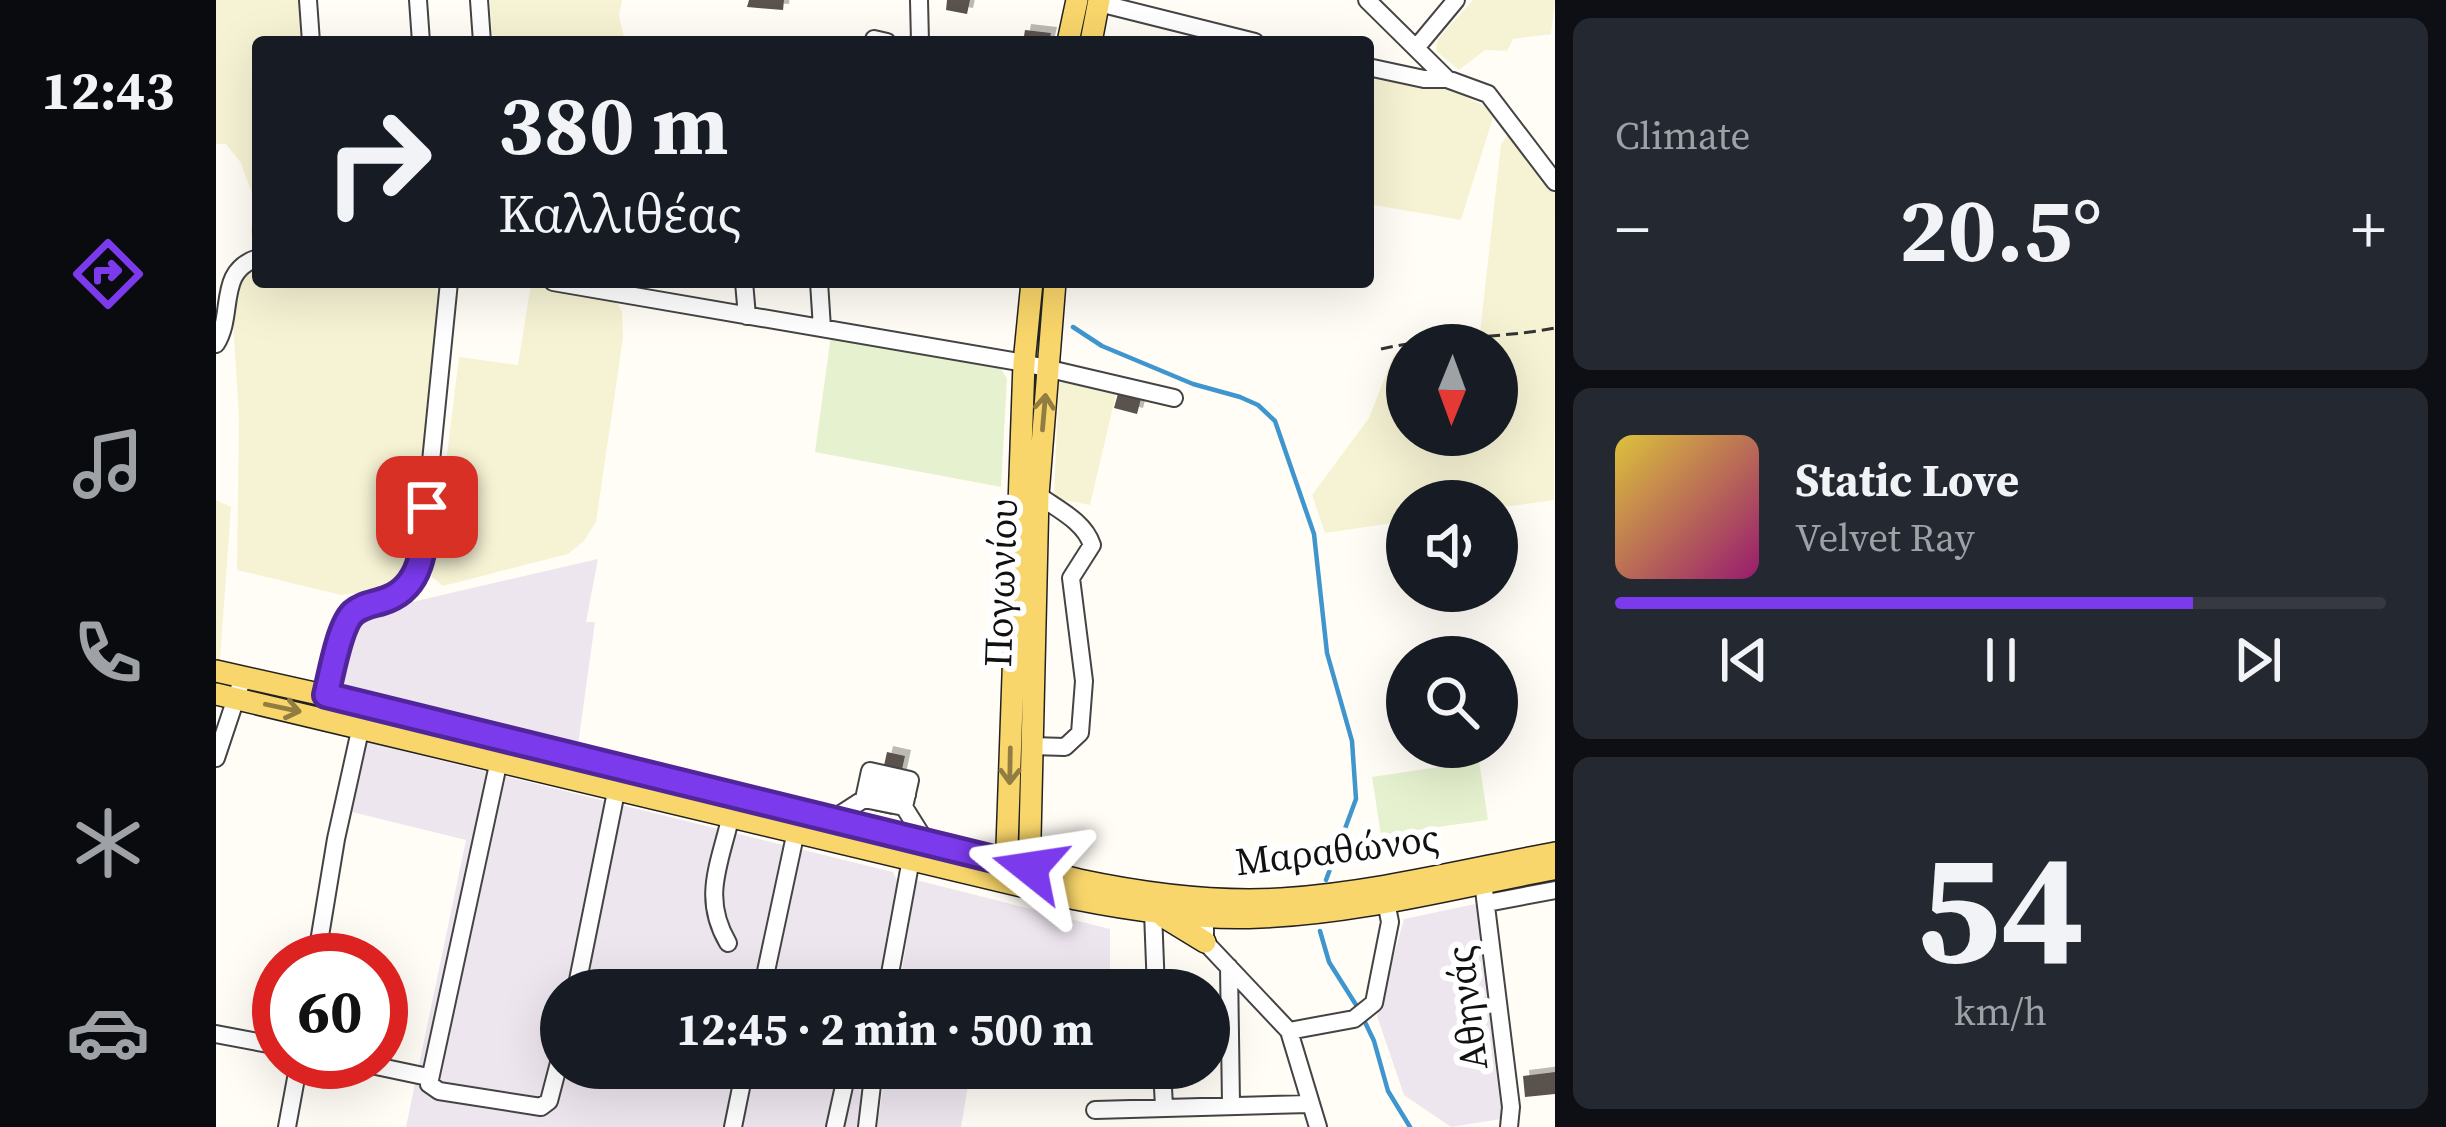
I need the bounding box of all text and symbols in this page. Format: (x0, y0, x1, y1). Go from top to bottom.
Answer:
text: 12:43 (41, 53, 175, 127)
text: 380 m (498, 67, 729, 182)
icon: right (300, 84, 456, 240)
text: Climate (1615, 109, 1750, 162)
text: 20.5° (1899, 168, 2102, 291)
text: Καλλιθέας (498, 176, 742, 250)
text: − (1615, 184, 1650, 274)
text: + (2351, 184, 2386, 274)
icon: directions (66, 232, 150, 316)
north arrow (1386, 324, 1518, 456)
map controls (1386, 324, 1518, 768)
one-way arrow (1033, 393, 1056, 432)
icon: music (66, 422, 150, 506)
text: Static Love (1795, 449, 2019, 511)
pin (376, 456, 478, 558)
icon: arrive (394, 474, 460, 540)
button: sound (1386, 480, 1518, 612)
street label: Πογωνίου (971, 498, 1030, 668)
text: Velvet Ray (1795, 511, 1975, 564)
icon: phone (66, 611, 150, 695)
icon: previous (1711, 627, 1777, 693)
icon: pause (1968, 627, 2034, 693)
icon: next (2225, 627, 2291, 693)
button: search (1386, 636, 1518, 768)
one-way arrow (264, 698, 302, 721)
one-way arrow (999, 746, 1022, 785)
text: 54 (1916, 800, 2085, 1014)
icon: climate (66, 801, 150, 885)
position arrow (967, 805, 1093, 931)
street label: Μαραθώνος (1232, 811, 1442, 888)
speed limit sign: 60 (252, 933, 408, 1089)
street label: Αθηνάς (1433, 943, 1500, 1073)
text: km/h (1954, 985, 2047, 1038)
icon: car (66, 990, 150, 1074)
text: 12:45 · 2 min · 500 m (677, 998, 1093, 1060)

